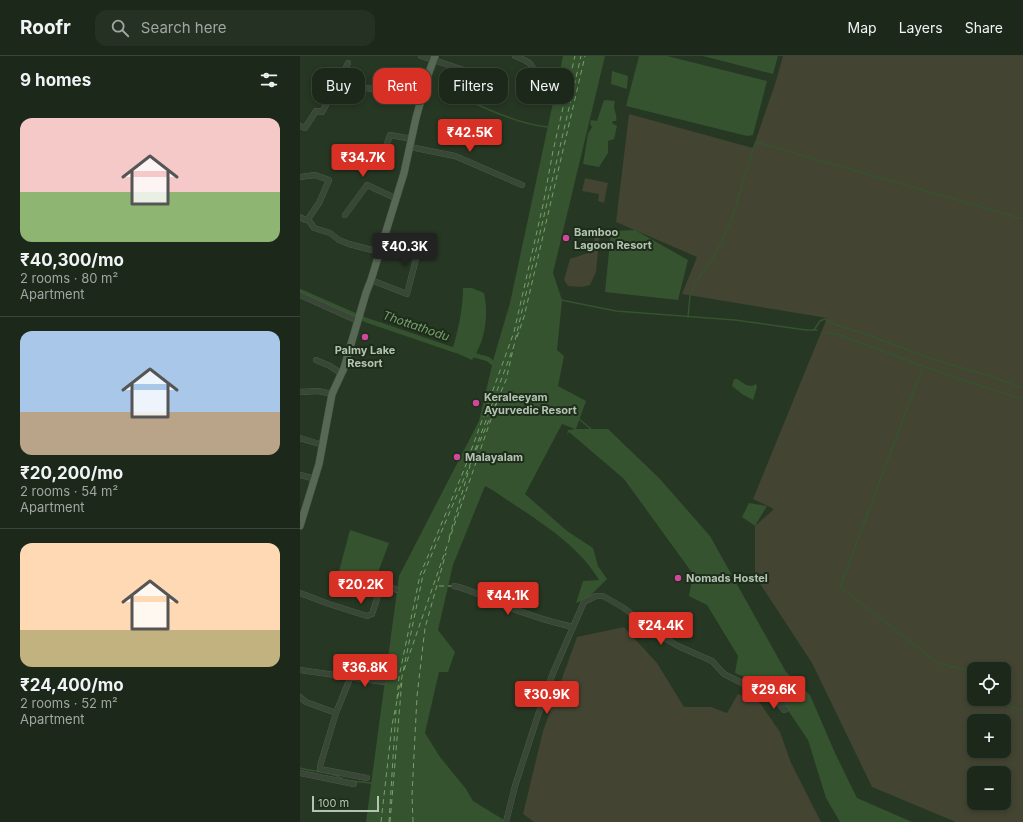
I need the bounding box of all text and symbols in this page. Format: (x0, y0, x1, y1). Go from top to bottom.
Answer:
search box (95, 10, 375, 46)
text: Roofr (20, 16, 71, 39)
icon: search (109, 17, 131, 39)
text: Search here (141, 18, 227, 37)
text: Map (848, 19, 877, 36)
text: Layers (899, 19, 943, 36)
text: Share (965, 19, 1003, 36)
chip: Buy (312, 68, 365, 104)
chip: Rent (373, 68, 431, 104)
chip: Filters (439, 68, 508, 104)
chip: New (516, 68, 574, 104)
icon: filters (258, 69, 280, 91)
text: 9 homes (20, 70, 91, 90)
pin: ₹42.5K (437, 119, 503, 153)
text: ₹42.5K (447, 124, 493, 140)
icon: home (114, 144, 186, 216)
pin: ₹34.7K (330, 144, 396, 178)
text: ₹34.7K (340, 149, 386, 165)
place label: Bamboo Lagoon Resort (574, 225, 652, 252)
pin: ₹40.3K (372, 233, 438, 267)
marker: Bamboo Lagoon Resort (561, 233, 571, 243)
text: ₹40.3K (382, 238, 428, 254)
text: ₹40,300/mo (20, 250, 124, 270)
text: 2 rooms · 80 m² (20, 270, 118, 286)
text: Apartment (20, 286, 85, 302)
water label: Thottathodu (381, 307, 451, 344)
marker: Palmy Lake Resort (360, 332, 370, 342)
place label: Palmy Lake Resort (335, 343, 396, 370)
icon: home (114, 357, 186, 429)
place label: Keraleeyam Ayurvedic Resort (484, 390, 577, 417)
marker: Keraleeyam Ayurvedic Resort (471, 398, 481, 408)
place label: Malayalam (465, 450, 523, 464)
marker: Malayalam (452, 452, 462, 462)
text: ₹20,200/mo (20, 463, 123, 483)
text: 2 rooms · 54 m² (20, 483, 118, 499)
text: Apartment (20, 499, 85, 515)
icon: home (114, 569, 186, 641)
pin: ₹20.2K (328, 571, 394, 605)
place label: Nomads Hostel (686, 571, 768, 585)
marker: Nomads Hostel (673, 573, 683, 583)
text: ₹20.2K (338, 576, 384, 592)
pin: ₹44.1K (475, 582, 541, 616)
text: ₹44.1K (487, 587, 529, 603)
pin: ₹24.4K (628, 612, 694, 646)
text: ₹24.4K (638, 617, 684, 633)
pin: ₹36.8K (332, 654, 398, 688)
text: ₹36.8K (342, 659, 388, 675)
map controls (967, 662, 1011, 810)
button: locate (967, 662, 1011, 706)
text: ₹24,400/mo (20, 675, 124, 695)
pin: ₹29.6K (741, 676, 807, 710)
pin: ₹30.9K (514, 681, 580, 715)
text: ₹29.6K (751, 681, 797, 697)
text: ₹30.9K (524, 686, 570, 702)
text: 2 rooms · 52 m² (20, 695, 118, 711)
text: Apartment (20, 711, 85, 727)
button: + (967, 714, 1011, 758)
button: − (967, 766, 1011, 810)
scale bar (312, 794, 379, 813)
text: 100 m (318, 796, 349, 810)

